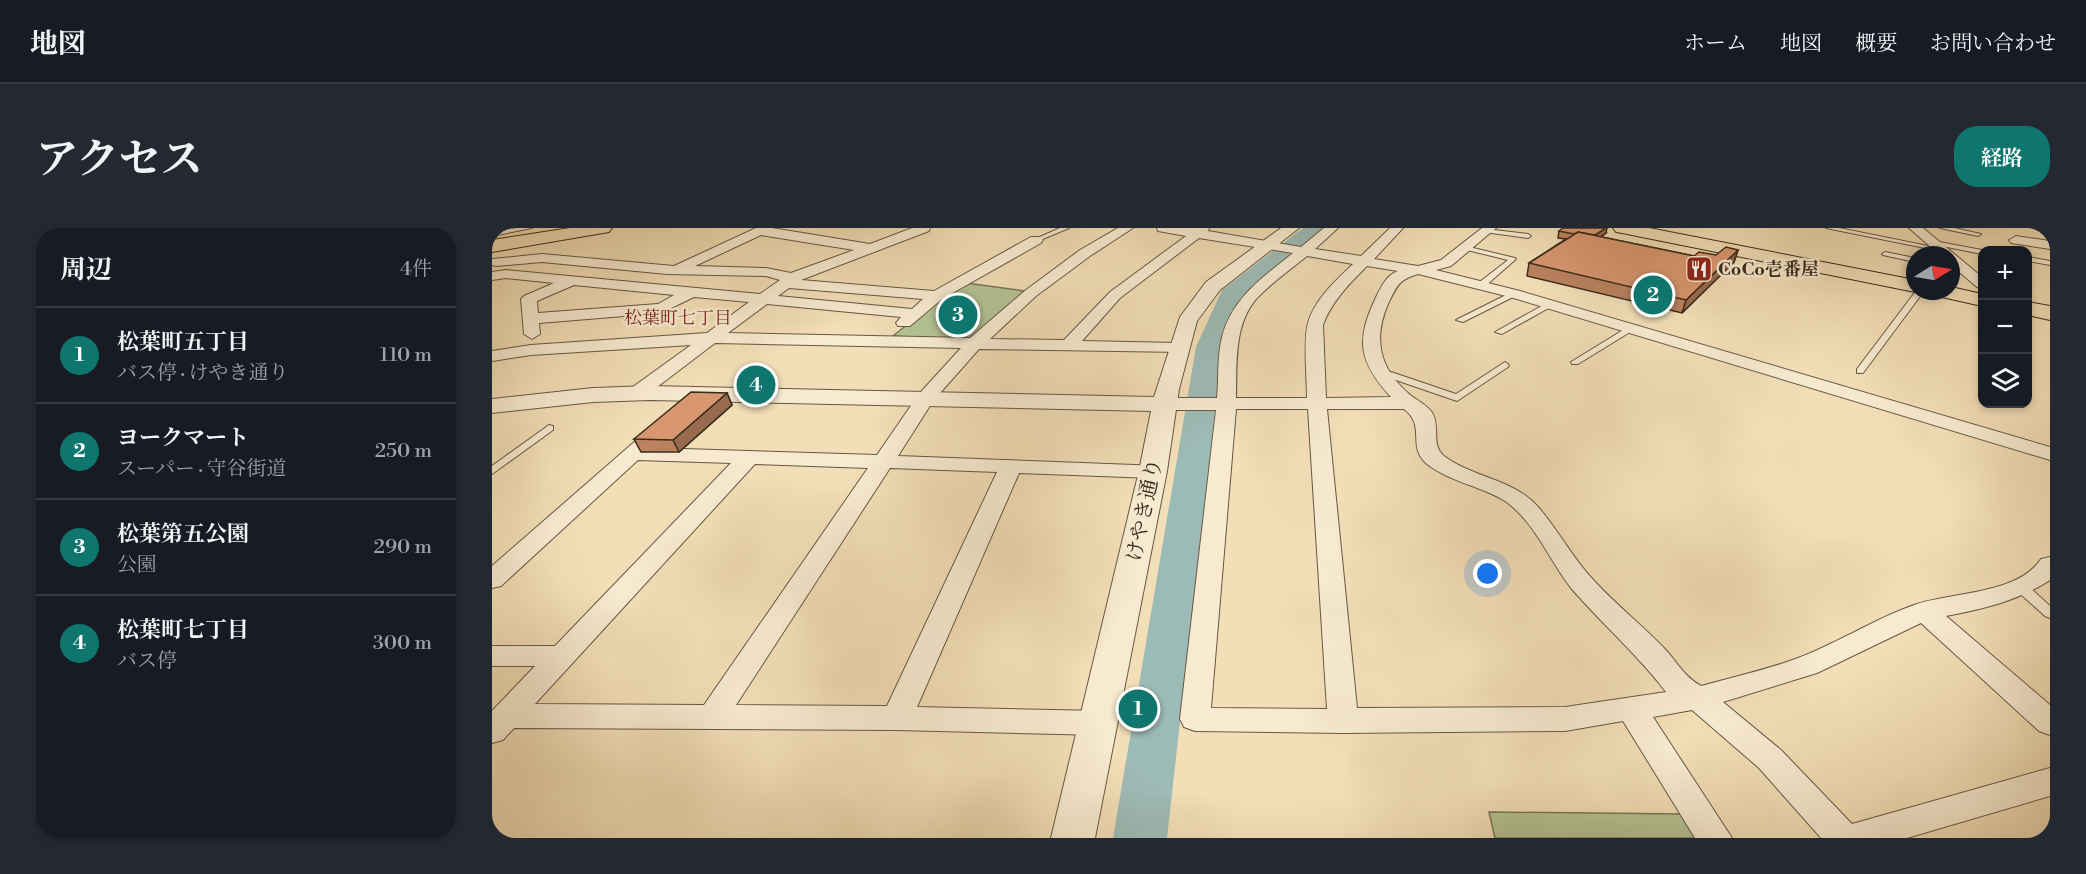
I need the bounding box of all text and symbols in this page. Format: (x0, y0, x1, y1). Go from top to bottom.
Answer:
text: 地図 (30, 27, 86, 62)
text: ホーム (1684, 31, 1747, 57)
text: 地図 (1780, 31, 1822, 57)
text: 概要 (1855, 31, 1897, 57)
text: お問い合わせ (1930, 31, 2056, 57)
button: 経路 (1954, 126, 2050, 187)
text: アクセス (36, 134, 203, 187)
north arrow (1906, 246, 1960, 300)
map controls (1978, 246, 2032, 408)
button: + (1978, 246, 2032, 300)
text: 周辺 (60, 254, 112, 286)
restaurant icon: CoCo壱番屋 (1684, 254, 1714, 284)
text: 4件 (400, 257, 432, 282)
place label: CoCo壱番屋 (1718, 258, 1819, 281)
pin: 2 (1634, 272, 1672, 318)
pin: 3 (938, 292, 978, 338)
button: − (1978, 300, 2032, 354)
district label: 松葉町七丁目 (624, 307, 732, 330)
text: 松葉町五丁目 (117, 329, 249, 356)
text: 1 (75, 343, 84, 368)
text: 110 m (380, 343, 432, 368)
button: layers (1978, 354, 2032, 408)
text: バス停 · けやき通り (117, 361, 289, 386)
pin: 4 (736, 362, 776, 408)
text: ヨークマート (117, 425, 249, 452)
text: 2 (73, 439, 86, 464)
text: 250 m (375, 439, 432, 464)
street label: けやき通り (1121, 456, 1169, 564)
text: スーパー · 守谷街道 (117, 457, 287, 482)
text: 松葉第五公園 (117, 521, 249, 548)
text: 3 (73, 535, 86, 560)
text: 290 m (374, 535, 432, 560)
text: 公園 (117, 553, 157, 578)
your location (1473, 559, 1502, 588)
text: 松葉町七丁目 (117, 617, 249, 644)
text: 4 (73, 631, 86, 656)
text: 300 m (373, 631, 432, 656)
text: バス停 (117, 649, 177, 674)
pin: 1 (1118, 686, 1158, 732)

